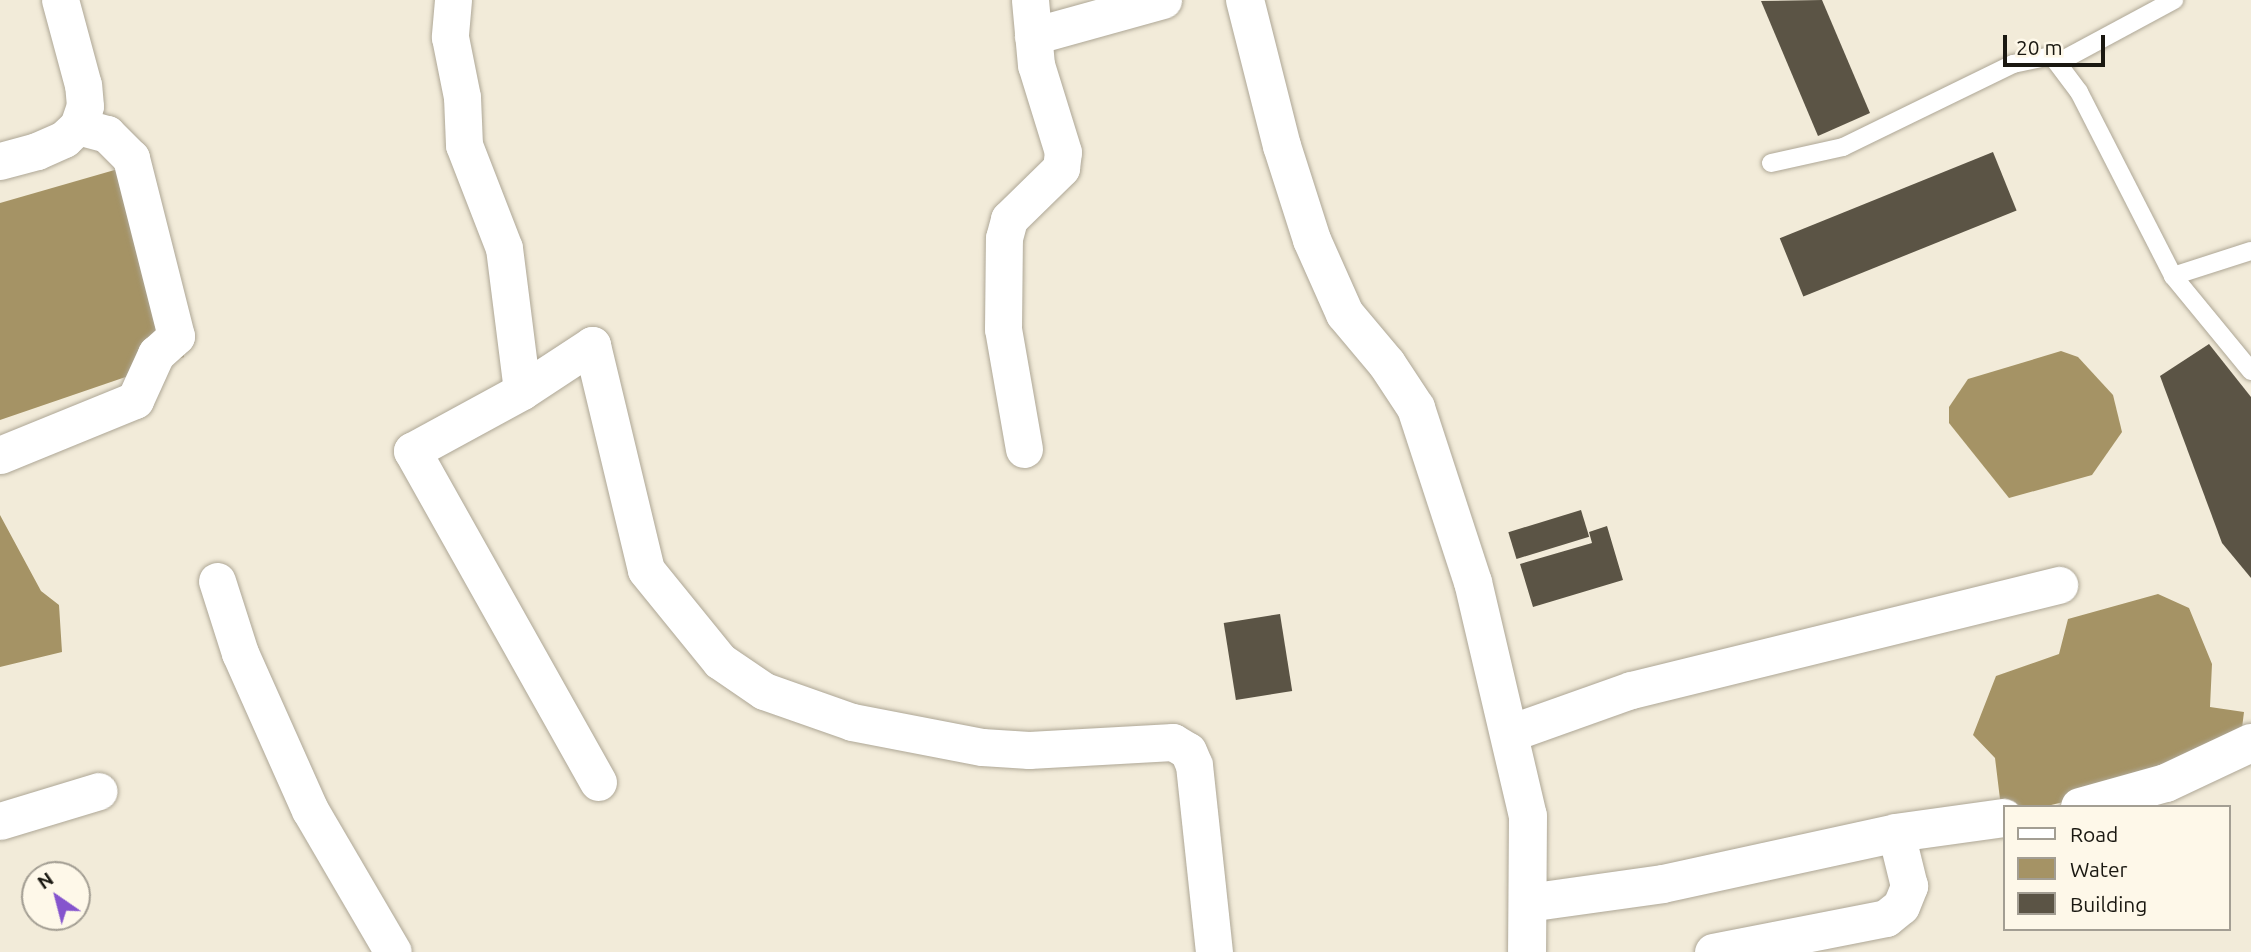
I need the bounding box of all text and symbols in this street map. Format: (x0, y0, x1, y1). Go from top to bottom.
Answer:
scale bar (2006, 21, 2108, 65)
text: 20 m (2016, 35, 2063, 59)
legend (2002, 805, 2230, 931)
text: Road (2070, 822, 2118, 846)
text: Water (2070, 857, 2128, 881)
north arrow (21, 861, 91, 931)
text: N (33, 867, 57, 894)
text: Building (2070, 892, 2147, 916)

